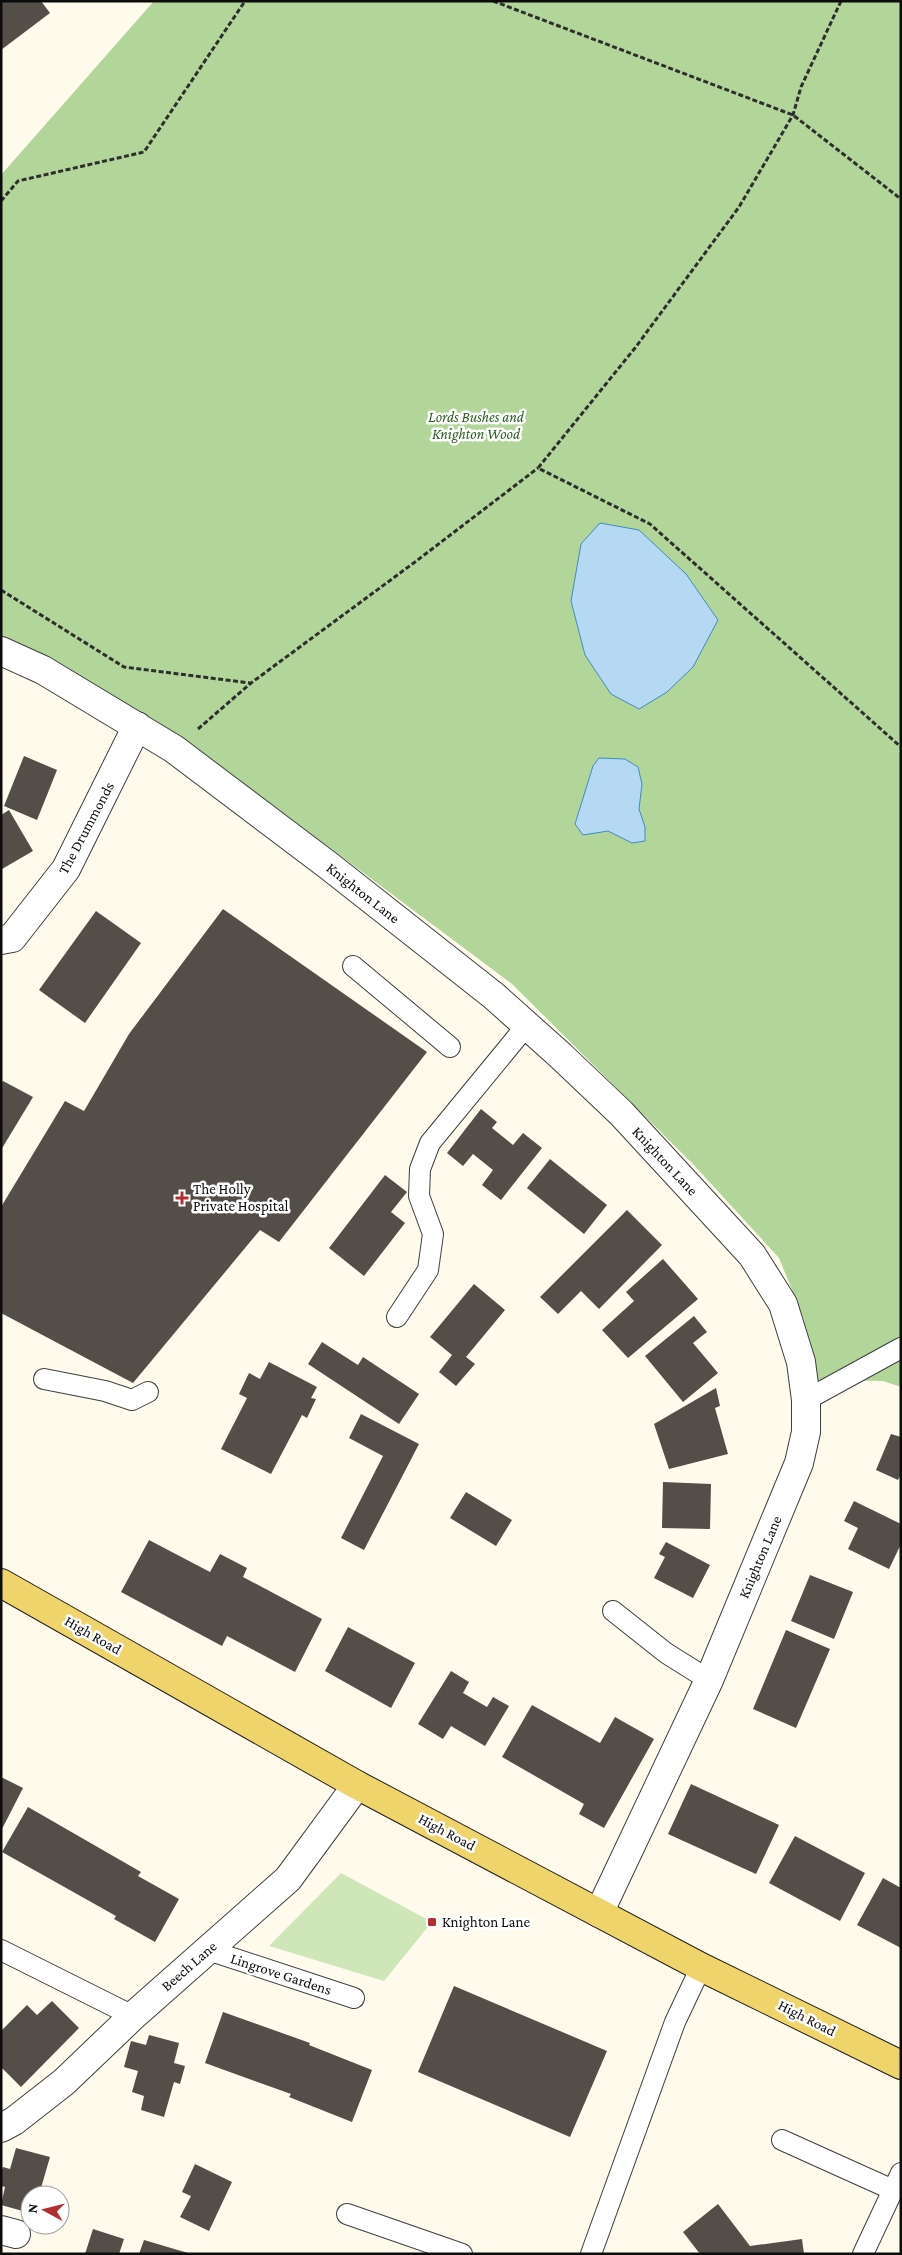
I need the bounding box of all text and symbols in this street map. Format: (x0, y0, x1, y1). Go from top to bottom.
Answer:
park label: Lords Bushes and Knighton Wood (428, 409, 525, 443)
street label: The Drummonds (55, 779, 117, 877)
street label: Knighton Lane (323, 860, 403, 927)
street label: Knighton Lane (628, 1123, 701, 1200)
place label: The Holly Private Hospital (193, 1181, 289, 1215)
marker: The Holly Private Hospital (175, 1191, 189, 1205)
street label: Knighton Lane (735, 1513, 786, 1601)
street label: High Road (62, 1612, 124, 1658)
street label: High Road (415, 1810, 478, 1855)
place label: Knighton Lane (442, 1914, 531, 1931)
marker: Knighton Lane (426, 1916, 438, 1928)
street label: Beech Lane (158, 1938, 220, 1994)
street label: Lingrove Gardens (228, 1950, 334, 1999)
street label: High Road (775, 1997, 838, 2040)
north arrow (20, 2185, 70, 2235)
text: N (24, 2202, 41, 2214)

